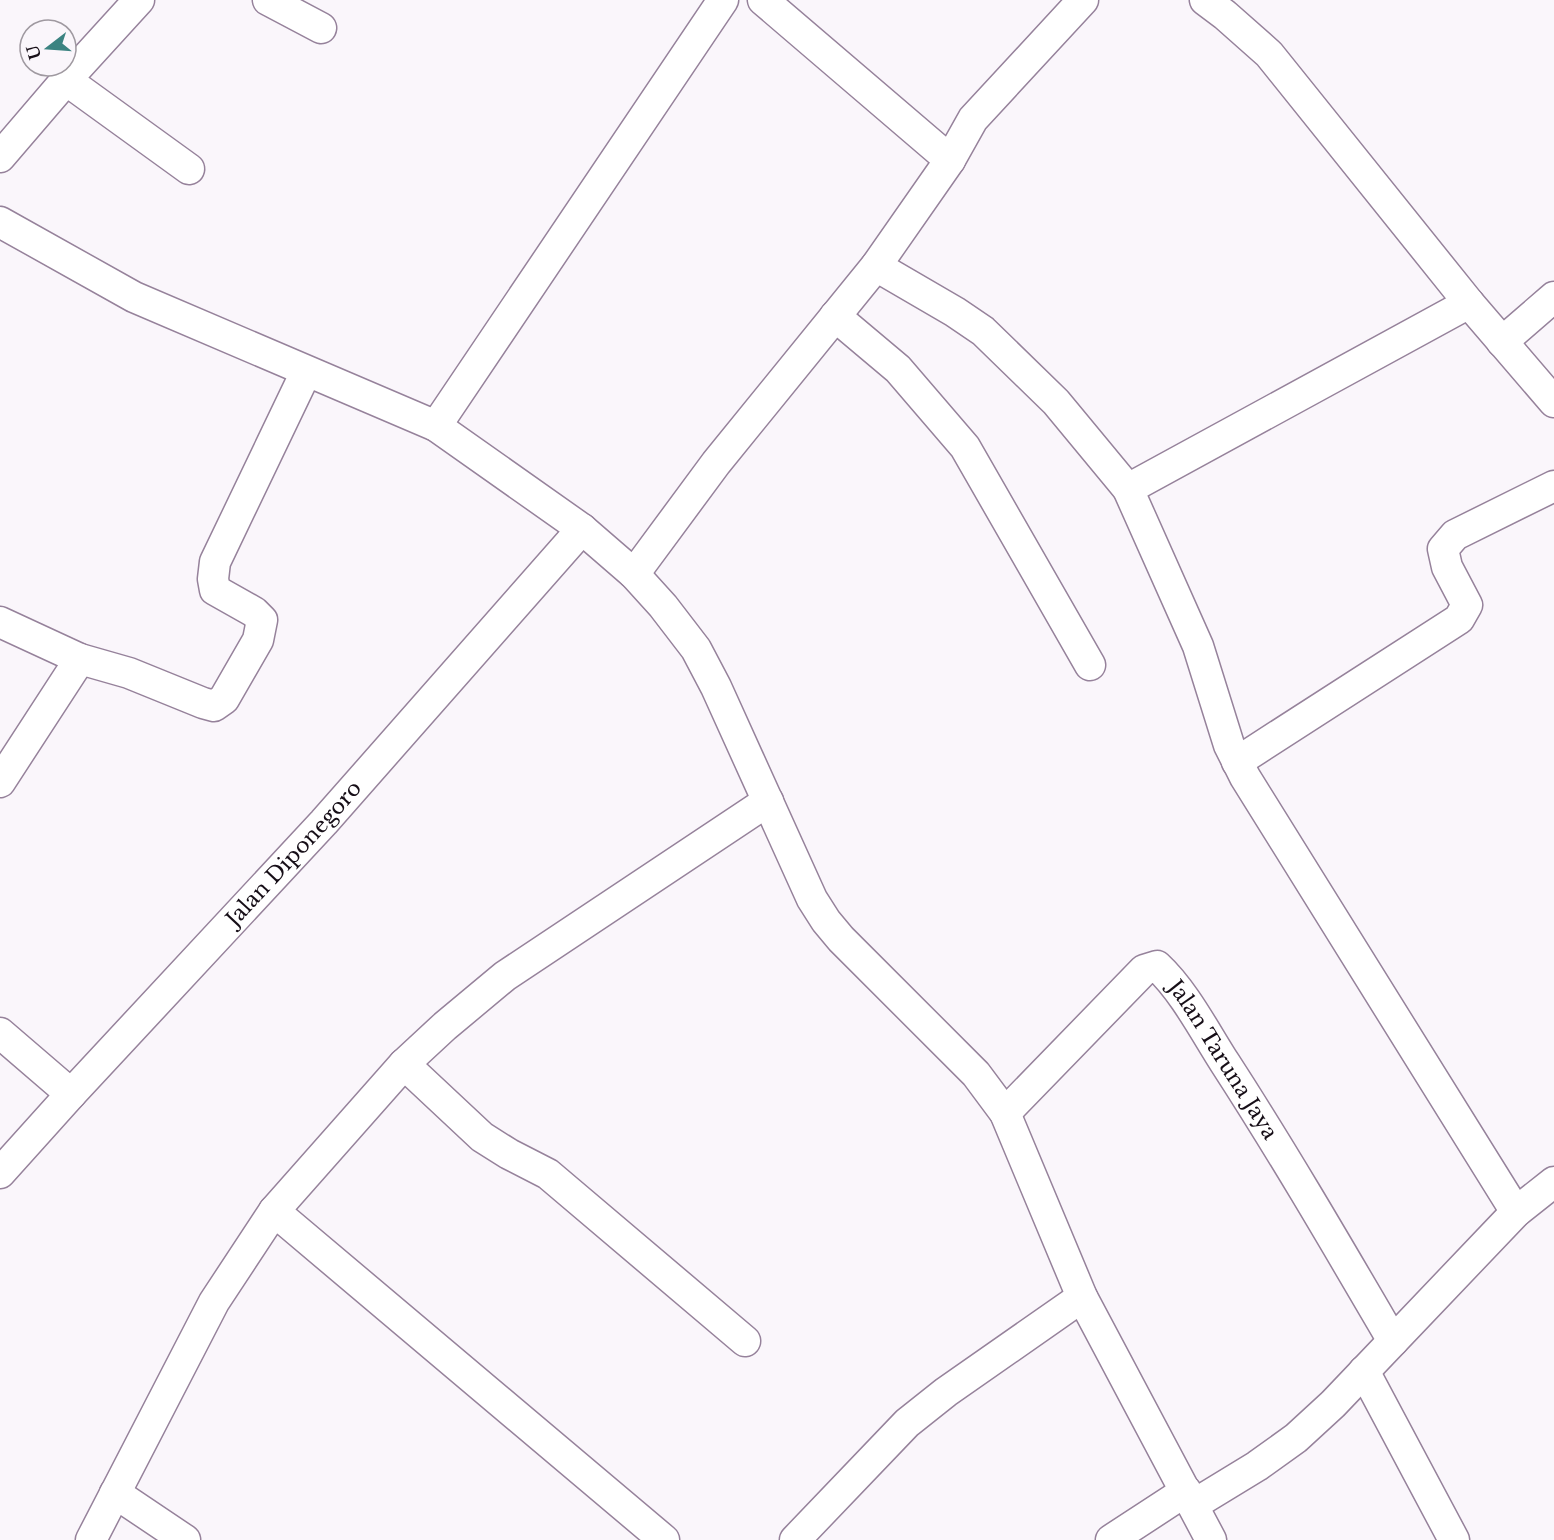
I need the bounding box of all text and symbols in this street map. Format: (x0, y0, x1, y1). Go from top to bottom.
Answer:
north arrow (18, 18, 78, 78)
text: U (22, 43, 45, 62)
street label: Jalan Diponegoro (219, 776, 367, 934)
street label: Jalan Taruna Jaya (1161, 973, 1283, 1145)

